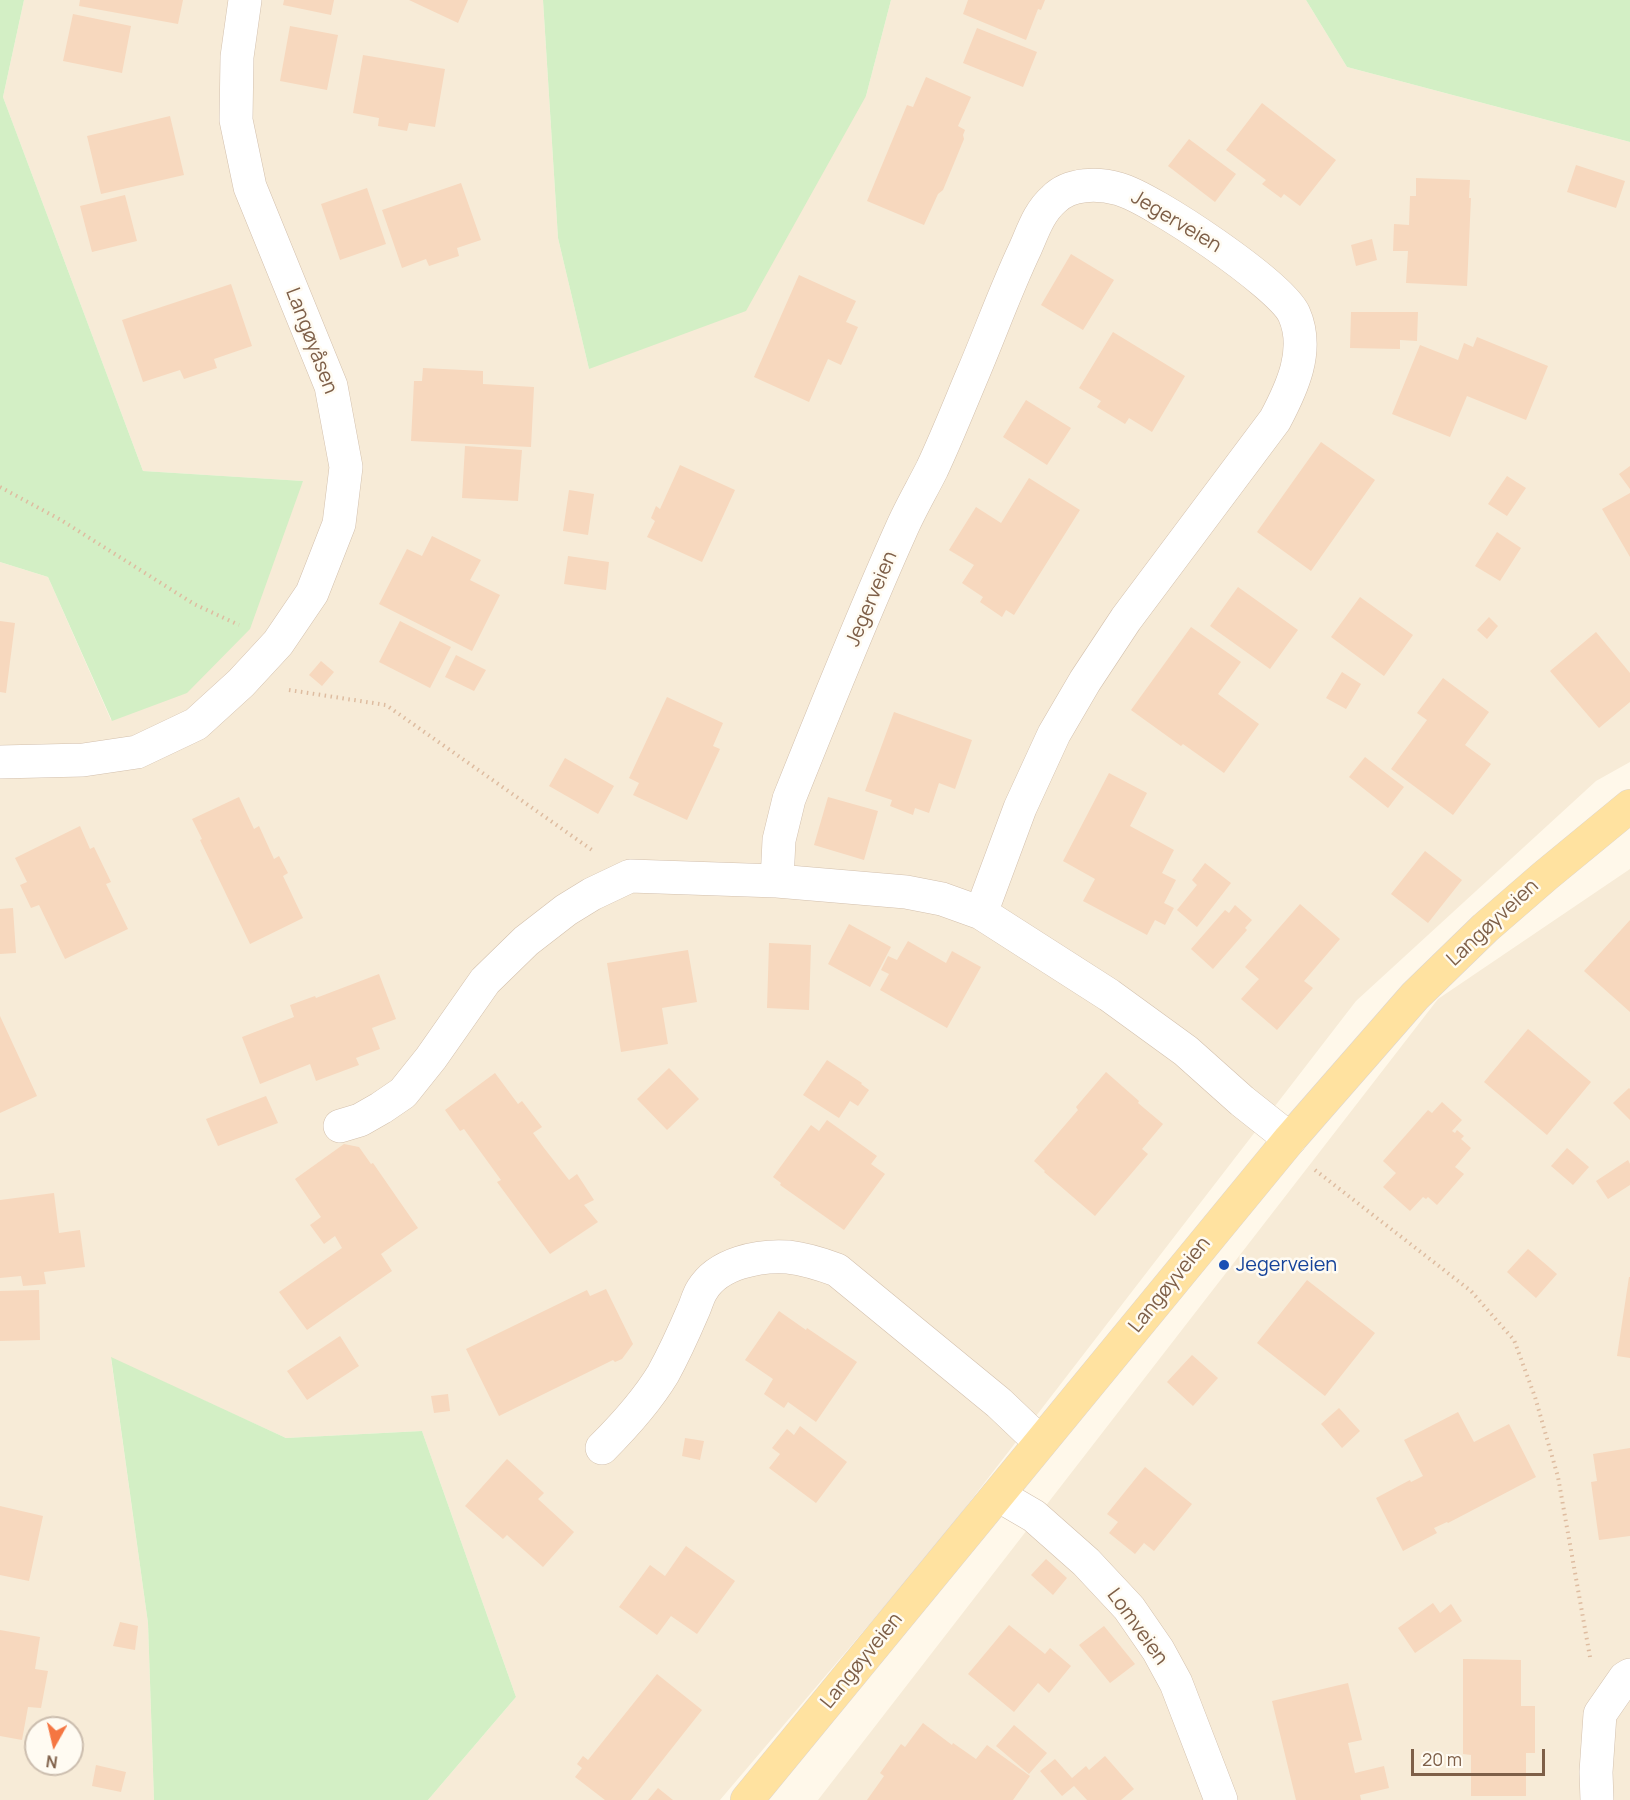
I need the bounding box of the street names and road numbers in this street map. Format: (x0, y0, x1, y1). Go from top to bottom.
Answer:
street label: Jegerveien (1126, 186, 1226, 258)
street label: Langøyåsen (280, 285, 342, 397)
street label: Jegerveien (841, 548, 903, 650)
street label: Langøyveien (1442, 875, 1544, 971)
street label: Langøyveien (1124, 1232, 1216, 1338)
street label: Lomveien (1101, 1584, 1173, 1670)
street label: Langøyveien (816, 1608, 908, 1714)

